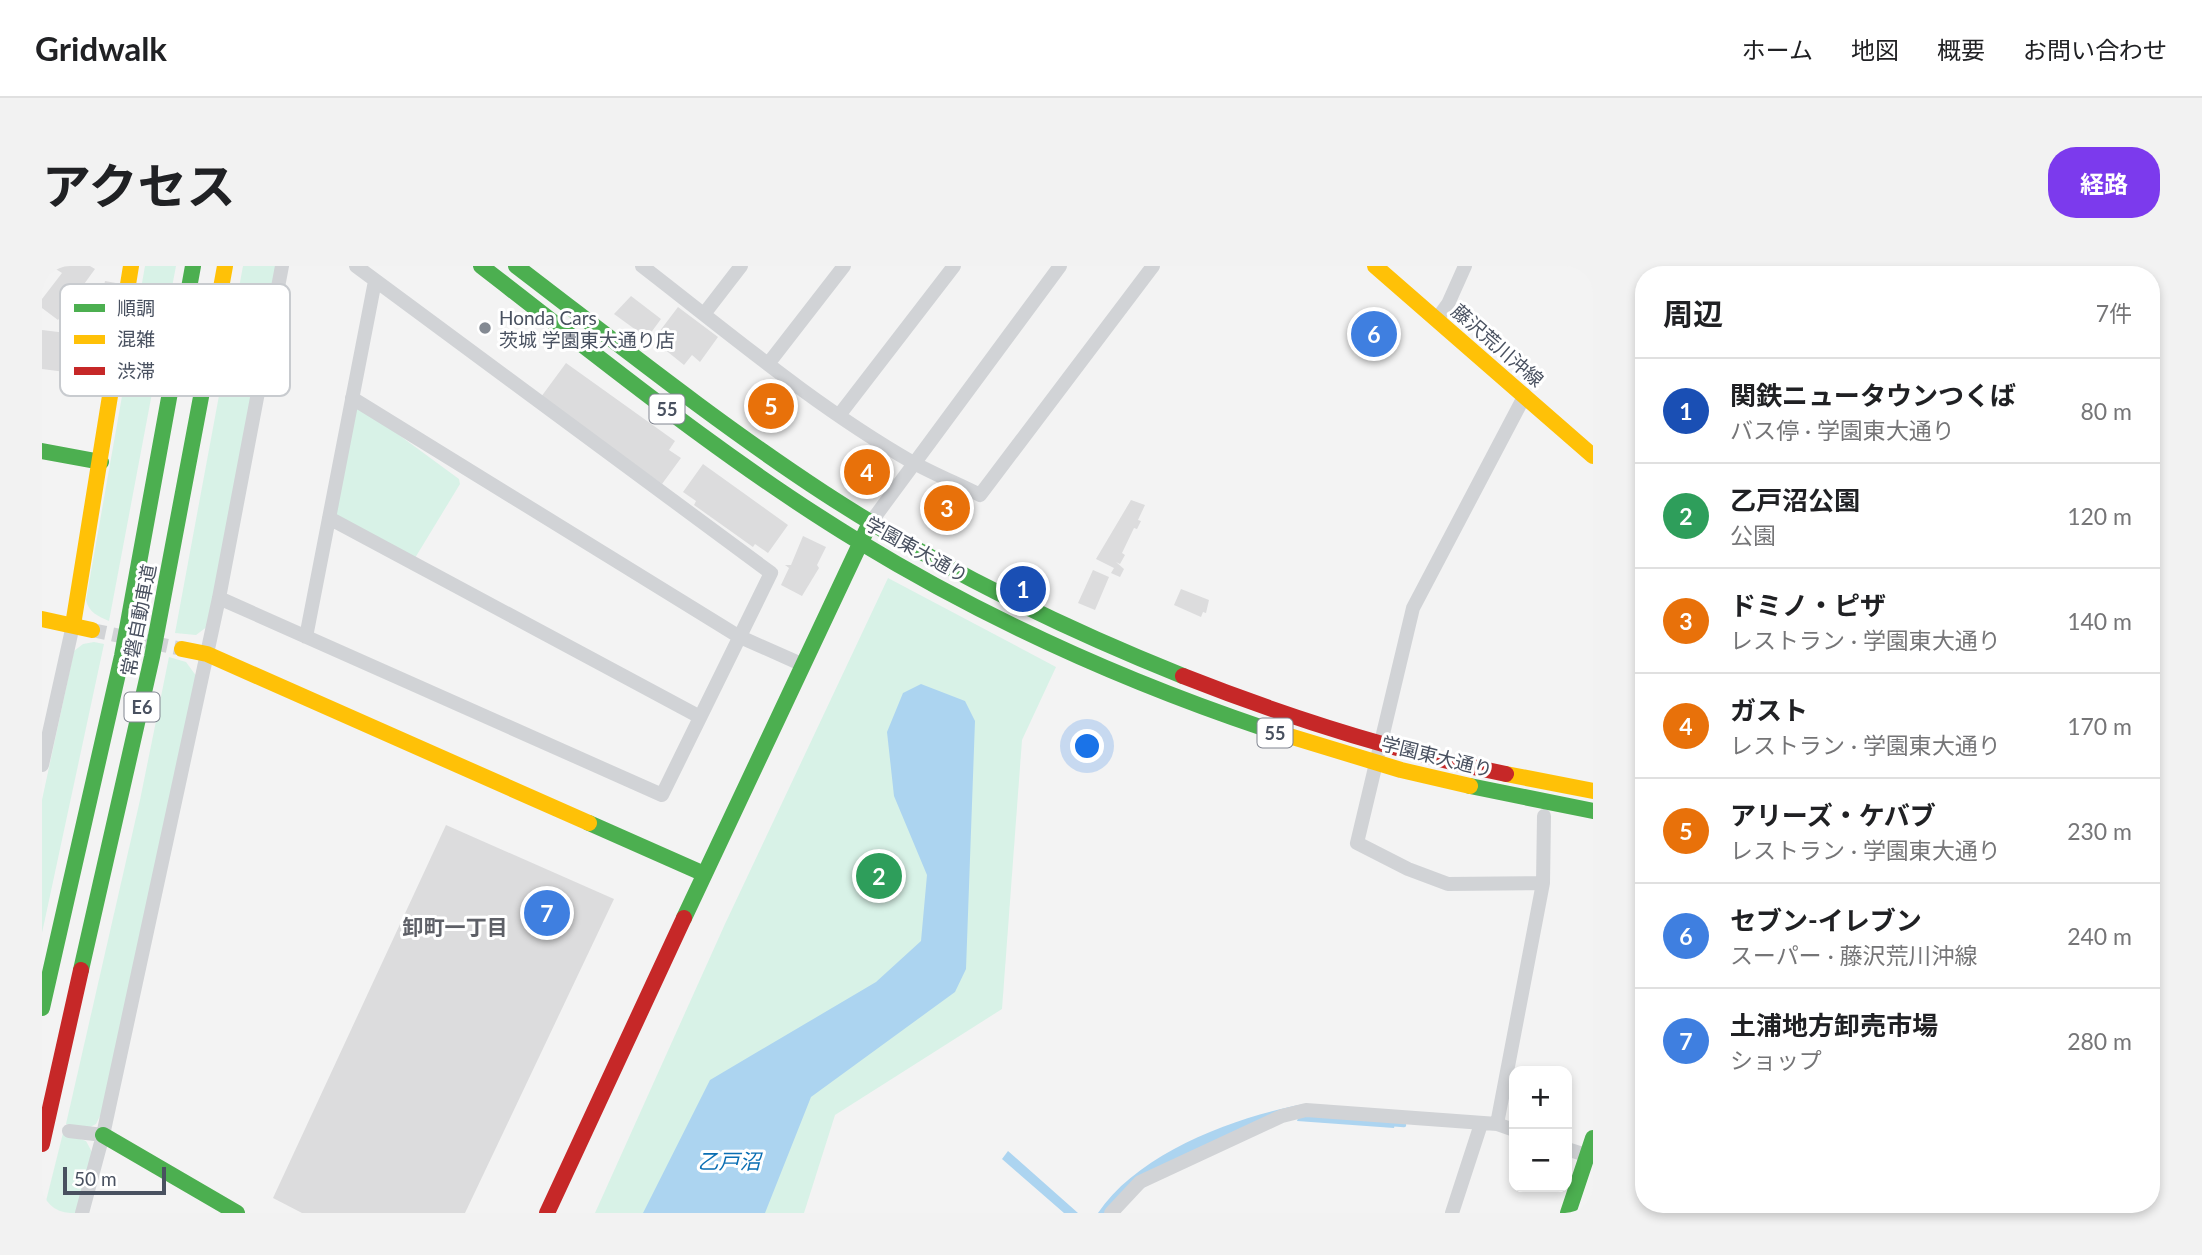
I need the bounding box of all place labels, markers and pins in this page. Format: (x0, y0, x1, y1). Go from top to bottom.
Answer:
place label: Honda Cars 茨城 学園東大通り店 (499, 306, 675, 351)
pin: 6 (1351, 308, 1397, 360)
marker: Honda Cars 茨城 学園東大通り店 (477, 320, 493, 336)
pin: 5 (748, 380, 794, 432)
pin: 4 (844, 446, 890, 498)
pin: 3 (924, 482, 970, 534)
pin: 1 (1000, 563, 1046, 615)
pin: 2 (856, 850, 902, 902)
pin: 7 (524, 887, 570, 939)

